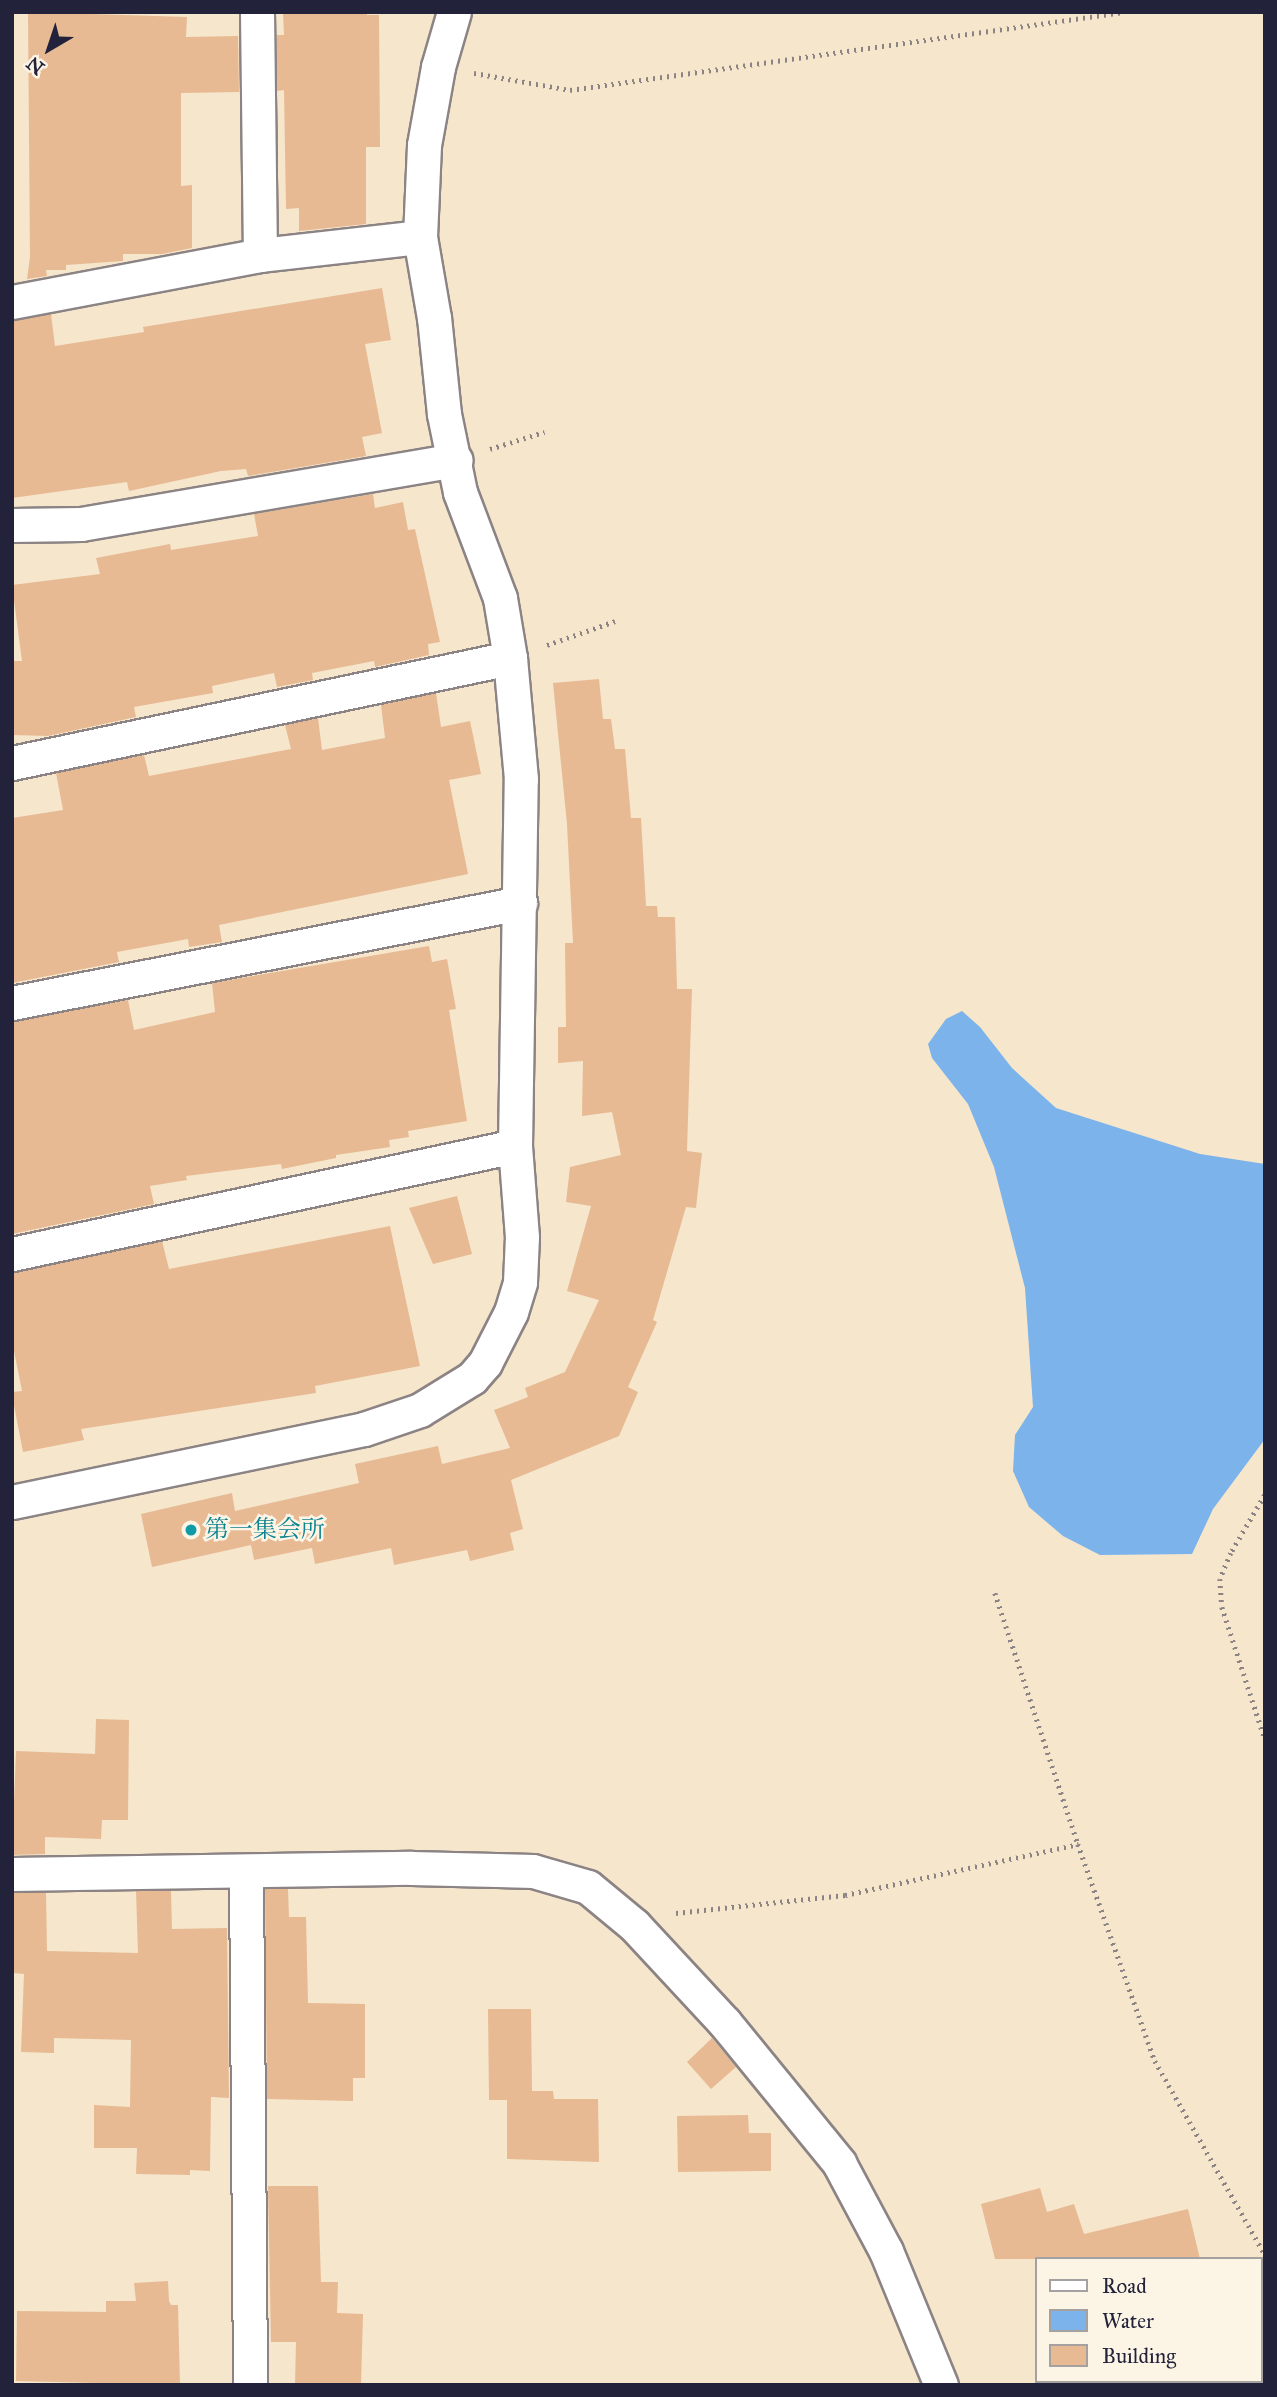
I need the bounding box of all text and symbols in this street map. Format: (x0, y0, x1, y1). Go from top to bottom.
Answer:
north arrow (14, 14, 84, 84)
text: N (22, 52, 49, 80)
place label: 第一集会所 (205, 1516, 325, 1544)
marker: 第一集会所 (183, 1522, 199, 1538)
legend (1036, 2257, 1263, 2383)
text: Road (1102, 2273, 1147, 2299)
text: Water (1102, 2308, 1154, 2334)
text: Building (1102, 2343, 1176, 2369)

